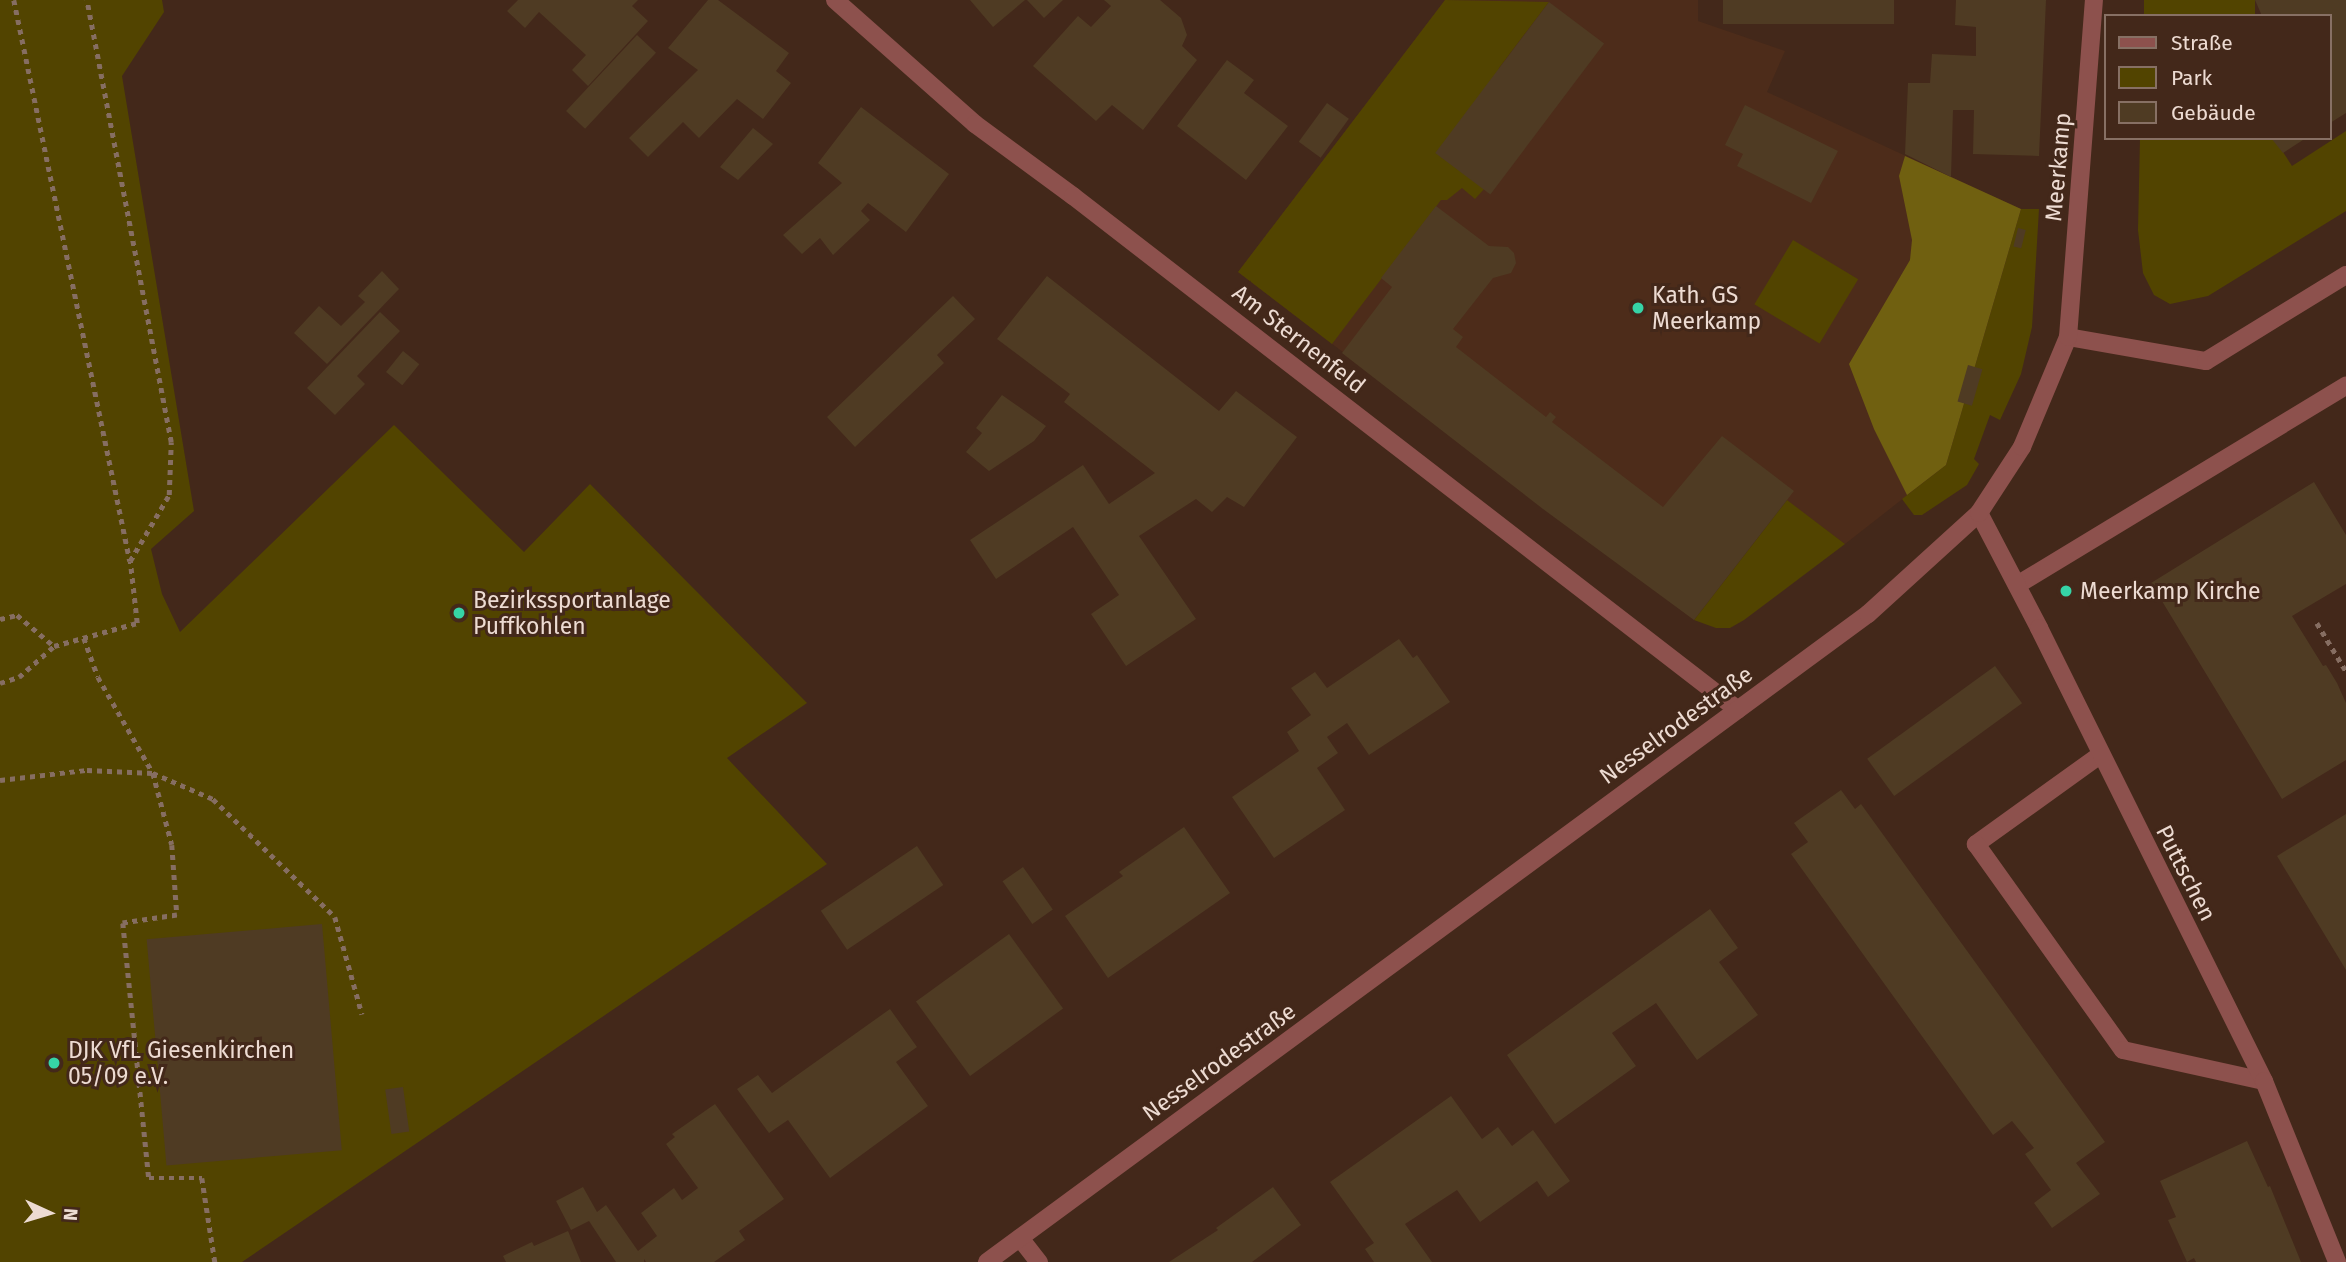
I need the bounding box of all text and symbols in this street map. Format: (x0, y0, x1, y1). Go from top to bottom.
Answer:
legend (2104, 14, 2332, 140)
text: Straße (2171, 30, 2233, 56)
text: Park (2171, 65, 2212, 91)
text: Gebäude (2171, 100, 2256, 126)
street label: Meerkamp (2039, 111, 2077, 223)
street label: Am Sternenfeld (1227, 279, 1371, 399)
place label: Kath. GS Meerkamp (1652, 281, 1761, 335)
marker: Kath. GS Meerkamp (1630, 300, 1646, 316)
place label: Meerkamp Kirche (2080, 577, 2260, 605)
marker: Meerkamp Kirche (2058, 583, 2074, 599)
place label: Bezirkssportanlage Puffkohlen (473, 586, 671, 640)
marker: Bezirkssportanlage Puffkohlen (451, 605, 467, 621)
street label: Nesselrodestraße (1594, 660, 1758, 790)
street label: Puttschen (2150, 820, 2222, 926)
street label: Nesselrodestraße (1137, 997, 1301, 1127)
place label: DJK VfL Giesenkirchen 05/09 e.V. (68, 1036, 294, 1090)
marker: DJK VfL Giesenkirchen 05/09 e.V. (46, 1055, 62, 1071)
north arrow (14, 1178, 84, 1248)
text: N (59, 1207, 82, 1222)

